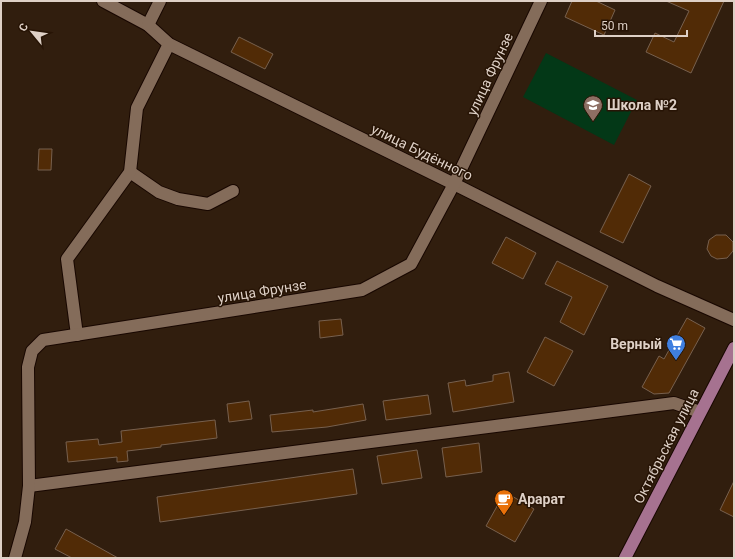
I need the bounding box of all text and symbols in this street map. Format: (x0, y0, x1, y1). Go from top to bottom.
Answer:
north arrow (12, 12, 52, 52)
scale bar (595, 12, 687, 38)
text: 50 m (601, 19, 628, 33)
text: С (16, 21, 31, 34)
street label: улица Фрунзе (464, 30, 516, 118)
school or university icon: Школа №2 (582, 94, 604, 122)
place label: Школа №2 (607, 97, 677, 113)
street label: улица Будённого (369, 121, 475, 183)
street label: улица Фрунзе (216, 276, 308, 306)
supermarket icon: Верный (665, 333, 687, 361)
place label: Верный (610, 336, 662, 352)
street label: Октябрьская улица (630, 386, 702, 506)
cafe icon: Арарат (493, 488, 515, 516)
place label: Арарат (518, 491, 565, 507)

